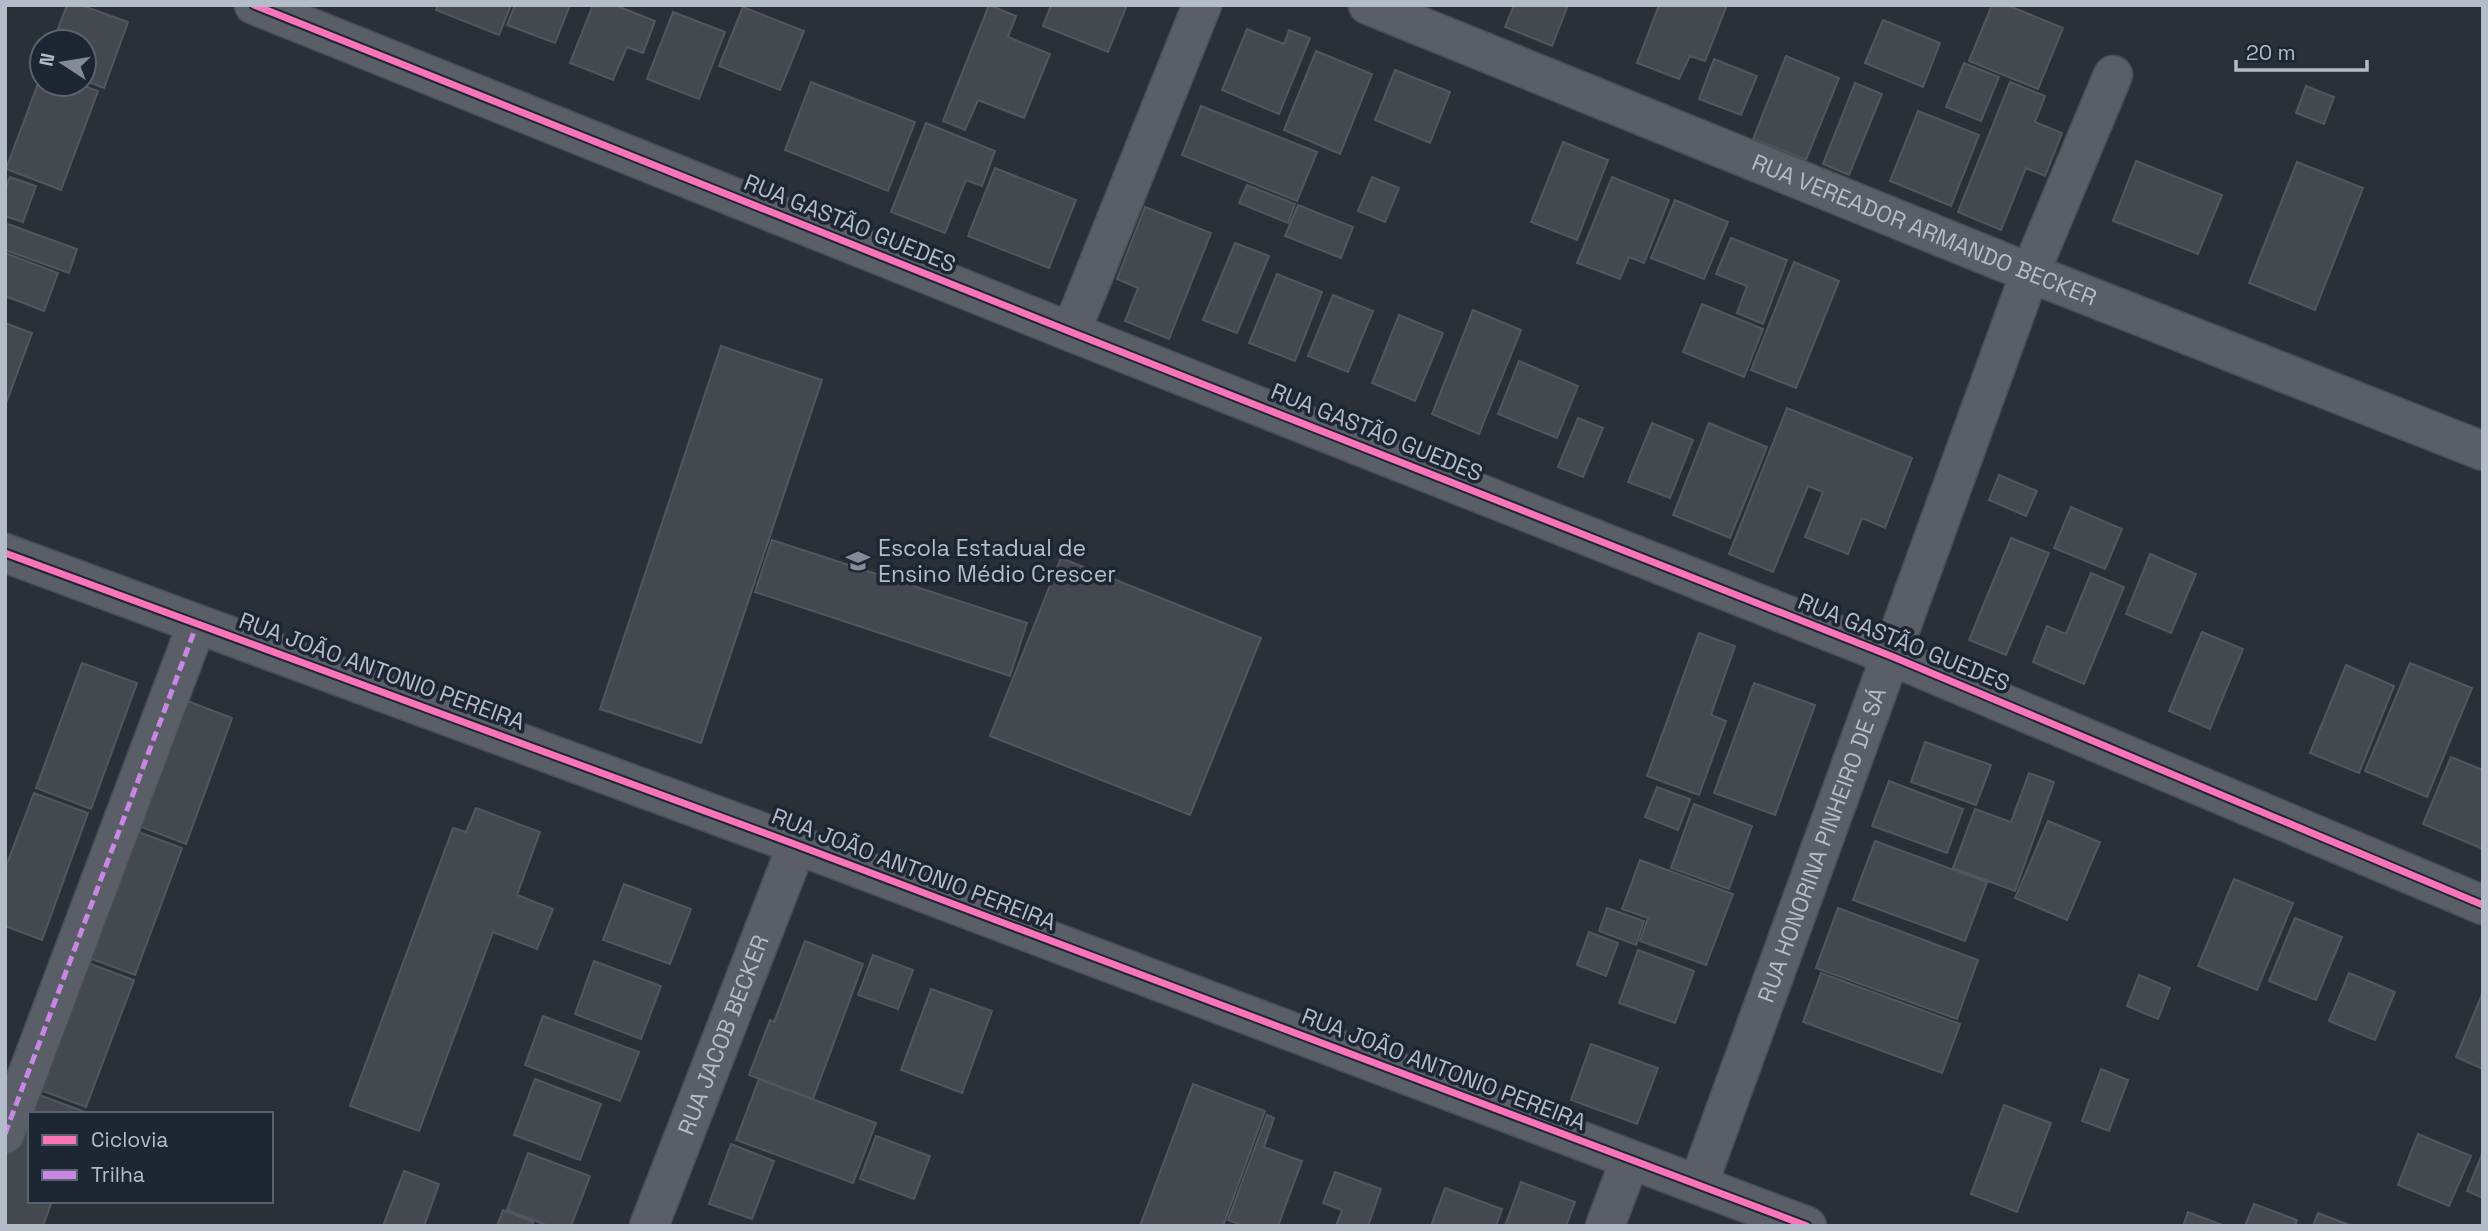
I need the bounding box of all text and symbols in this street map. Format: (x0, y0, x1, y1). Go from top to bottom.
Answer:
north arrow (28, 28, 98, 98)
scale bar (2236, 28, 2367, 72)
text: 20 m (2246, 39, 2296, 66)
text: N (33, 51, 60, 68)
street label: RUA VEREADOR ARMANDO BECKER (1748, 147, 2101, 313)
street label: RUA GASTÃO GUEDES (740, 167, 960, 279)
street label: RUA GASTÃO GUEDES (1267, 376, 1487, 488)
place label: Escola Estadual de Ensino Médio Crescer (878, 533, 1116, 589)
school or university icon: Escola Estadual de Ensino Médio Crescer (844, 547, 872, 575)
street label: RUA GASTÃO GUEDES (1794, 586, 2014, 698)
street label: RUA JOÃO ANTONIO PEREIRA (235, 605, 529, 737)
street label: RUA HONORINA PINHEIRO DE SÁ (1751, 683, 1893, 1007)
street label: RUA JOÃO ANTONIO PEREIRA (767, 801, 1061, 937)
street label: RUA JACOB BECKER (671, 931, 776, 1139)
street label: RUA JOÃO ANTONIO PEREIRA (1297, 1001, 1591, 1137)
legend (28, 1112, 273, 1203)
text: Ciclovia (91, 1126, 168, 1153)
text: Trilha (91, 1161, 145, 1188)

